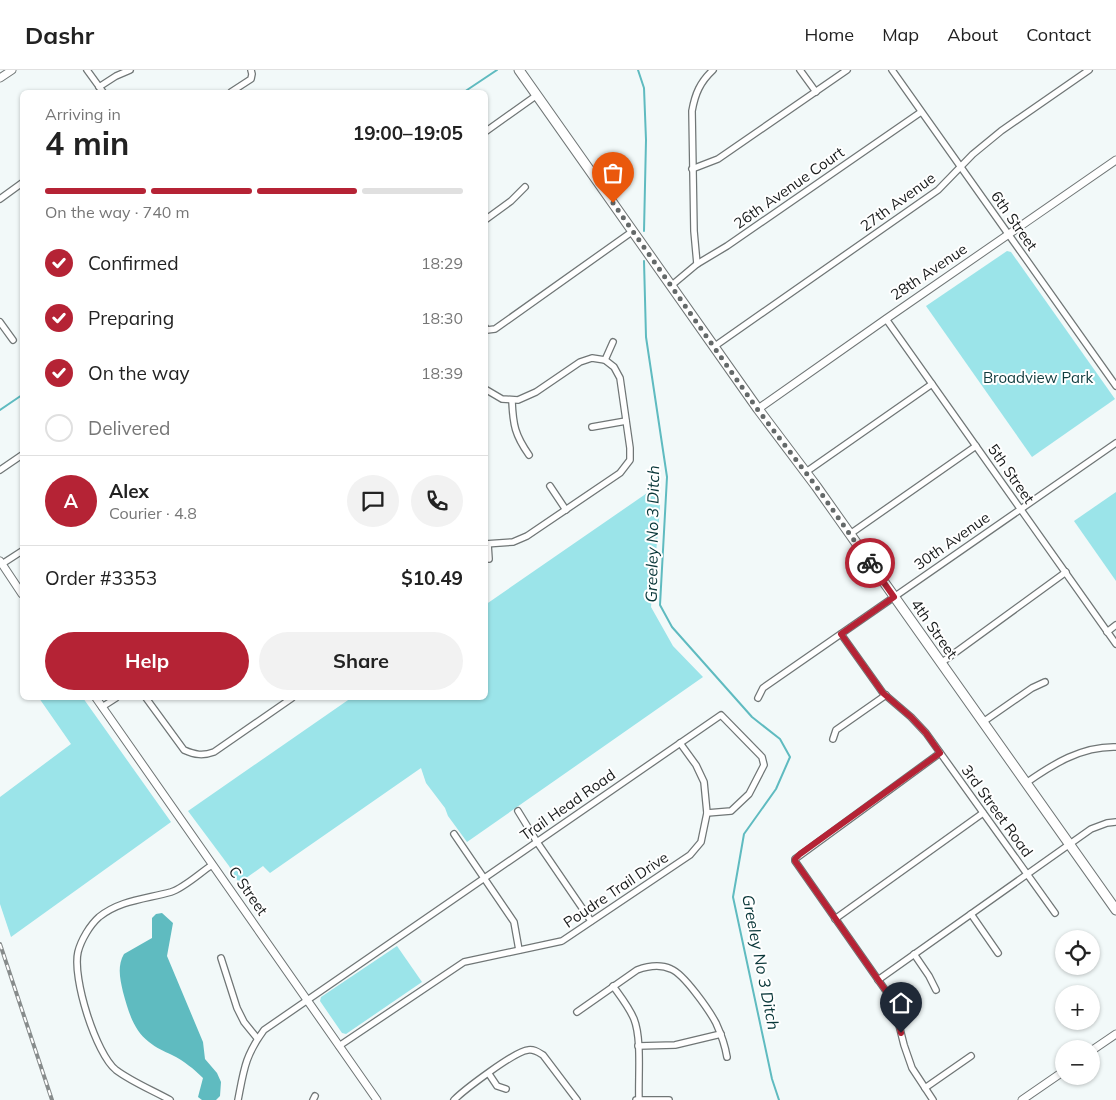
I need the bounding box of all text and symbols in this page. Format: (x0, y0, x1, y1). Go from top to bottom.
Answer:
text: Dashr (25, 20, 94, 50)
text: Home (804, 23, 854, 46)
text: Map (882, 23, 919, 46)
text: About (947, 23, 998, 46)
text: Contact (1026, 23, 1091, 46)
text: Arriving in (45, 104, 121, 124)
text: 19:00–19:05 (353, 121, 463, 145)
text: 4 min (45, 123, 129, 163)
street label: 26th Avenue Court (730, 142, 847, 233)
pin (592, 152, 634, 203)
icon: bag (599, 159, 627, 187)
street label: 27th Avenue (856, 168, 939, 235)
street label: 6th Street (987, 187, 1042, 254)
text: On the way · 740 m (45, 202, 190, 222)
street label: 28th Avenue (887, 239, 971, 304)
icon: check (45, 249, 73, 277)
text: Confirmed (88, 251, 179, 275)
text: 18:29 (421, 253, 463, 273)
icon: check (45, 304, 73, 332)
text: Preparing (88, 306, 174, 330)
text: 18:30 (421, 308, 463, 328)
icon: check (45, 359, 73, 387)
text: On the way (88, 361, 190, 385)
text: 18:39 (421, 363, 463, 383)
park label: Broadview Park (983, 368, 1093, 387)
text: Delivered (88, 416, 170, 440)
street label: 5th Street (984, 440, 1039, 507)
water label: Greeley No 3 Ditch (641, 465, 663, 603)
button: chat (347, 475, 399, 527)
button: phone (411, 475, 463, 527)
text: Alex (109, 479, 149, 503)
text: A (64, 489, 78, 513)
text: Courier · 4.8 (109, 503, 197, 523)
street label: 30th Avenue (910, 508, 993, 574)
courier (845, 538, 895, 588)
icon: bike (856, 549, 884, 577)
text: Order #3353 (45, 566, 157, 590)
text: $10.49 (401, 566, 463, 590)
street label: 4th Street (907, 595, 962, 662)
button: Help (45, 632, 249, 690)
button: Share (259, 632, 463, 690)
street label: 3rd Street Road (958, 761, 1037, 861)
street label: Trail Head Road (517, 765, 619, 844)
street label: Poudre Trail Drive (560, 847, 672, 932)
street label: C Street (225, 862, 272, 919)
water label: Greeley No 3 Ditch (738, 893, 784, 1031)
map controls (1055, 930, 1100, 1085)
button: locate (1055, 930, 1100, 975)
pin (880, 982, 922, 1033)
button: + (1055, 985, 1100, 1030)
icon: home (887, 989, 915, 1017)
button: − (1055, 1040, 1100, 1085)

